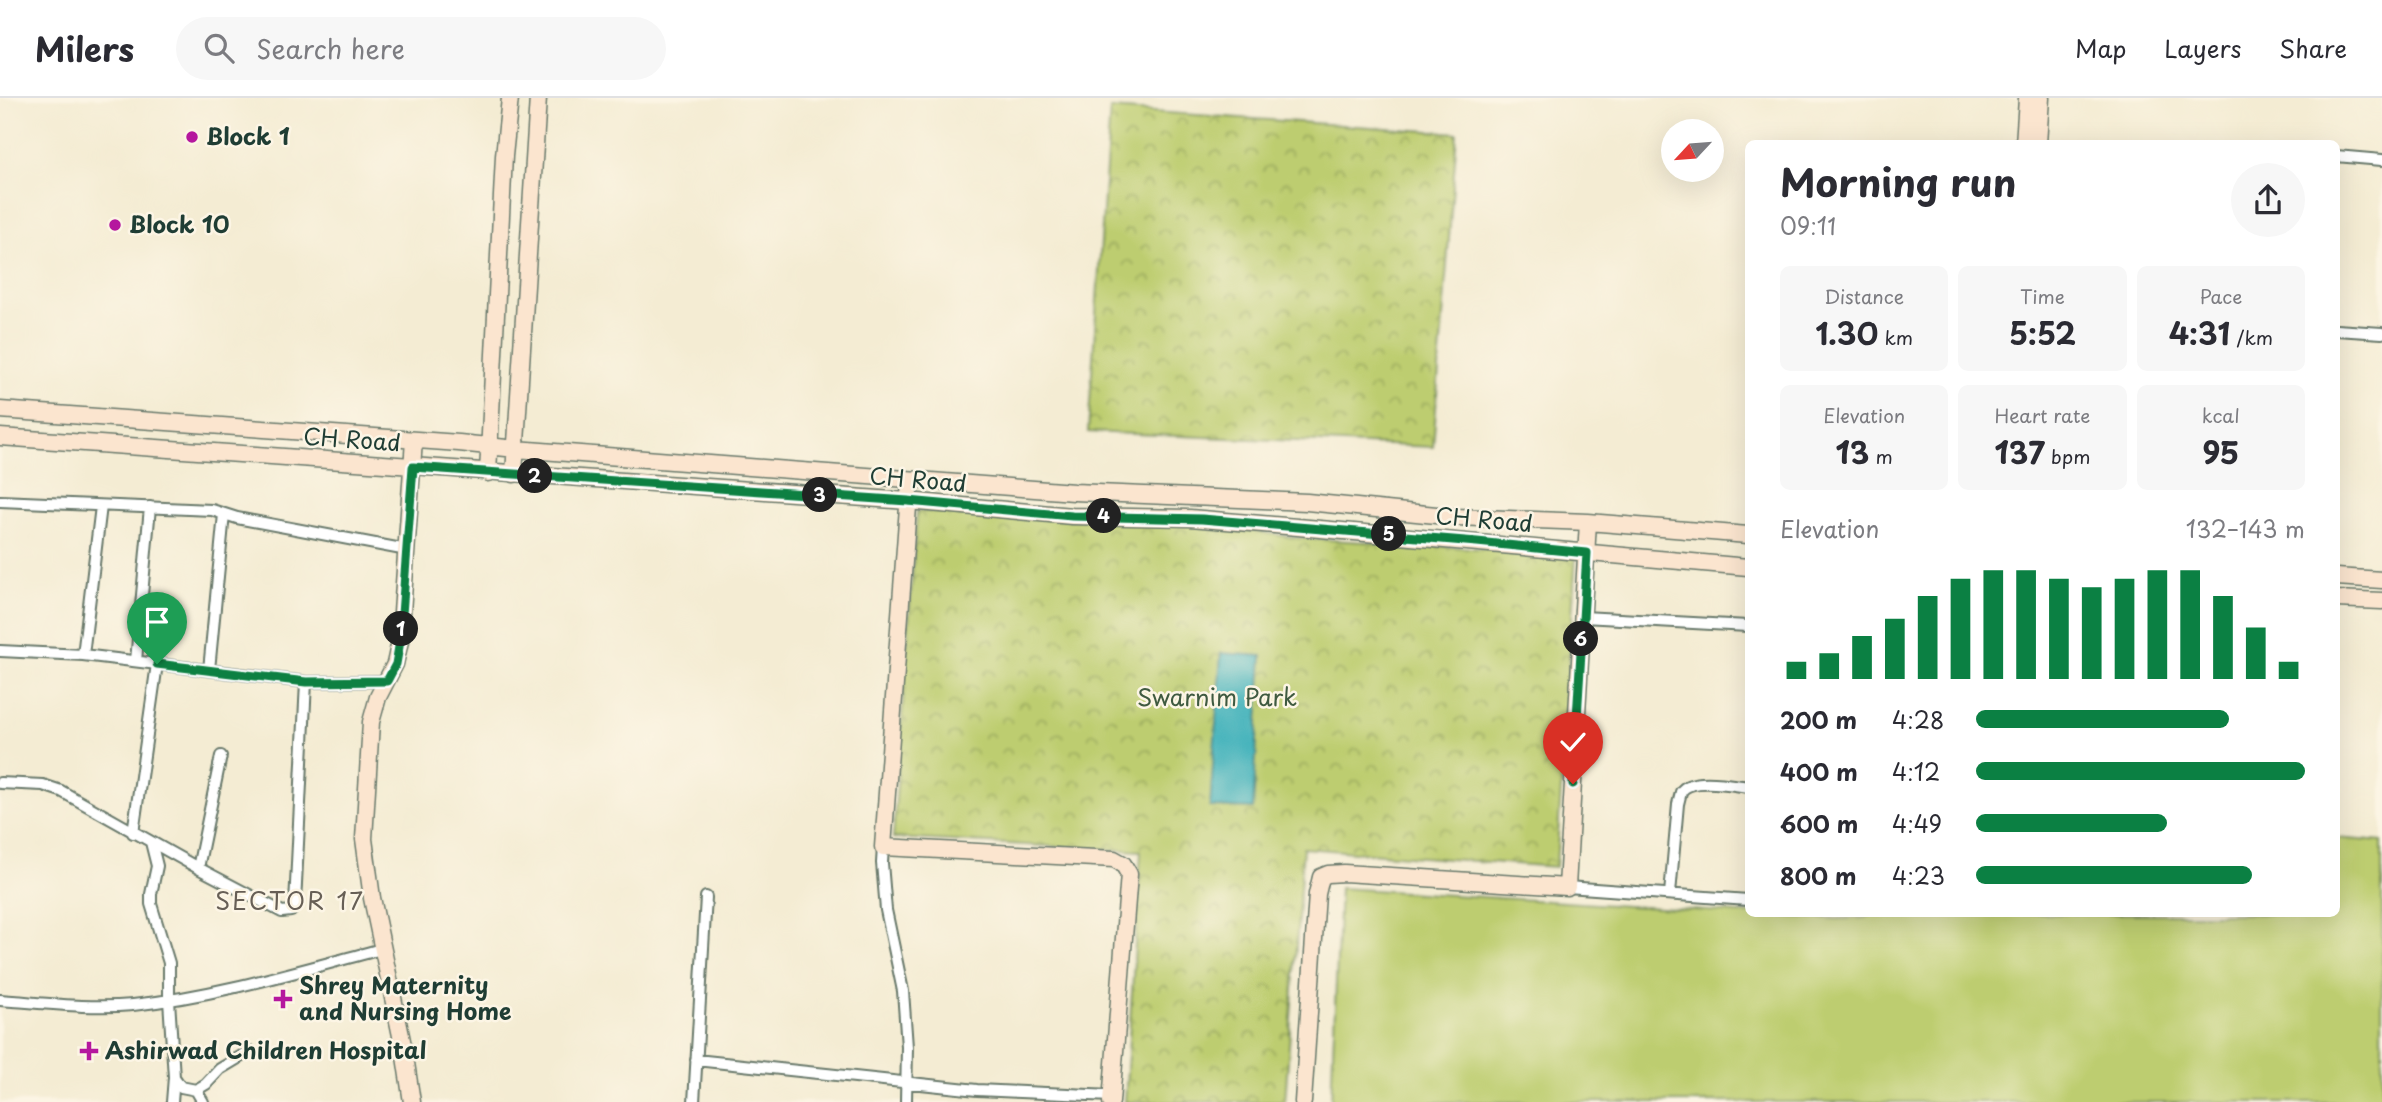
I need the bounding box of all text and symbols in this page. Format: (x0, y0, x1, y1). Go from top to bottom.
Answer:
search box (176, 17, 666, 80)
text: Milers (35, 23, 134, 73)
icon: search (200, 29, 238, 67)
text: Search here (256, 29, 405, 68)
text: Map (2075, 30, 2126, 66)
text: Layers (2164, 30, 2241, 66)
text: Share (2279, 30, 2347, 66)
place label: Block 1 (206, 118, 290, 153)
north arrow (1661, 119, 1724, 182)
map controls (1661, 119, 1724, 182)
marker: Block 1 (184, 129, 200, 145)
text: Morning run (1780, 153, 2016, 210)
button: share (2231, 163, 2305, 237)
place label: Block 10 (129, 206, 230, 241)
text: 09:11 (1780, 208, 1836, 243)
marker: Block 10 (107, 217, 123, 233)
text: Distance (1824, 282, 1904, 310)
text: Time (2020, 282, 2065, 310)
text: Pace (2199, 282, 2242, 310)
text: 1.30 (1815, 310, 1878, 355)
text: 5:52 (2009, 310, 2076, 355)
text: 4:31 (2169, 310, 2230, 355)
text: km (1878, 323, 1913, 351)
text: /km (2230, 323, 2273, 351)
text: Elevation (1823, 401, 1905, 429)
text: Heart rate (1995, 401, 2090, 429)
text: kcal (2202, 401, 2240, 429)
street label: CH Road (302, 418, 402, 459)
text: 13 (1835, 429, 1869, 474)
text: 137 (1995, 429, 2045, 474)
text: 95 (2202, 429, 2239, 474)
text: m (1869, 442, 1893, 470)
text: bpm (2045, 442, 2090, 470)
street label: CH Road (868, 457, 968, 500)
pin: 2 (518, 458, 552, 494)
text: 2 (528, 461, 541, 489)
pin: 3 (802, 478, 838, 512)
text: 3 (813, 480, 826, 508)
street label: CH Road (1434, 497, 1534, 540)
pin: 4 (1086, 498, 1122, 534)
text: 4 (1097, 501, 1110, 529)
text: Elevation (1780, 511, 1879, 546)
text: 132–143 m (2186, 511, 2305, 546)
pin: 5 (1372, 516, 1406, 551)
text: 5 (1382, 519, 1395, 547)
pin (127, 592, 187, 664)
icon: arrive (138, 603, 176, 641)
pin: 1 (384, 612, 418, 646)
text: 1 (396, 614, 405, 642)
pin: 6 (1564, 622, 1598, 656)
text: 6 (1574, 624, 1587, 652)
park label: Swarnim Park (1137, 679, 1297, 714)
text: 200 m (1780, 702, 1857, 737)
text: 4:28 (1892, 702, 1944, 737)
pin (1543, 712, 1603, 784)
icon: check (1554, 723, 1592, 761)
text: 400 m (1780, 754, 1858, 789)
text: 4:12 (1892, 754, 1940, 789)
text: 600 m (1780, 806, 1858, 841)
text: 4:49 (1892, 806, 1942, 841)
text: 800 m (1780, 858, 1857, 893)
text: 4:23 (1892, 858, 1945, 893)
district label: SECTOR 17 (215, 882, 365, 918)
place label: Shrey Maternity and Nursing Home (299, 967, 512, 1028)
marker: Shrey Maternity and Nursing Home (273, 989, 293, 1009)
place label: Ashirwad Children Hospital (105, 1032, 427, 1067)
marker: Ashirwad Children Hospital (79, 1041, 99, 1061)

